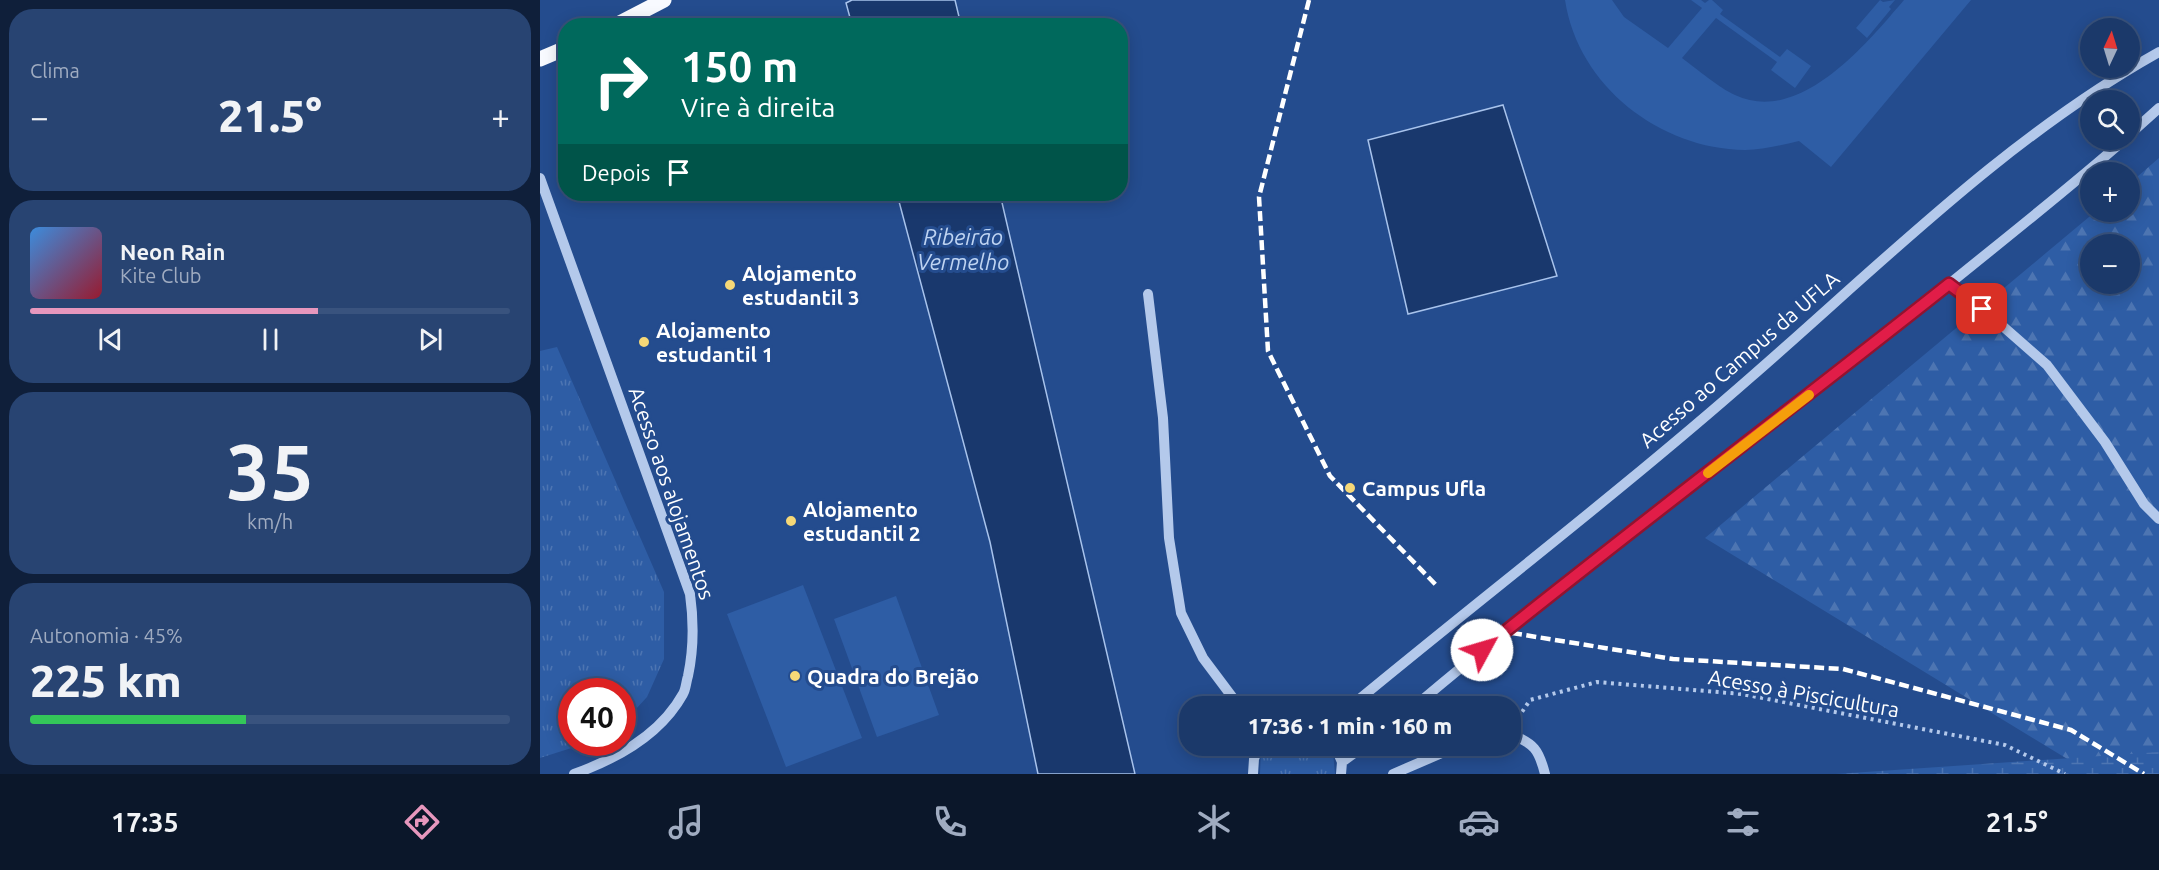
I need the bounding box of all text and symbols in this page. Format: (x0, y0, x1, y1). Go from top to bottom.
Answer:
north arrow (2080, 18, 2140, 78)
map controls (2080, 18, 2140, 294)
icon: right (582, 42, 660, 120)
text: 150 m (681, 43, 798, 90)
text: Clima (30, 59, 80, 82)
text: 21.5° (218, 90, 322, 141)
button: search (2080, 90, 2140, 150)
text: Vire à direita (681, 92, 835, 122)
text: − (30, 98, 49, 135)
text: + (491, 98, 510, 135)
icon: arrive (662, 156, 695, 189)
text: Depois (582, 160, 650, 185)
button: + (2080, 162, 2140, 222)
water label: Ribeirão Vermelho (917, 224, 1009, 274)
button: − (2080, 234, 2140, 294)
text: Neon Rain (120, 239, 225, 264)
place label: Alojamento estudantil 3 (742, 261, 860, 309)
text: Kite Club (120, 264, 202, 287)
street label: Acesso ao Campus da UFLA (1634, 266, 1844, 452)
marker: Alojamento estudantil 3 (723, 278, 737, 292)
pin (1956, 283, 2007, 334)
icon: arrive (1965, 292, 1998, 325)
place label: Alojamento estudantil 1 (656, 318, 774, 366)
icon: previous (94, 323, 127, 356)
icon: pause (254, 323, 287, 356)
icon: next (414, 323, 447, 356)
marker: Alojamento estudantil 1 (637, 335, 651, 349)
street label: Acesso aos alojamentos (624, 384, 720, 602)
text: 35 (226, 427, 314, 515)
place label: Campus Ufla (1362, 476, 1486, 500)
marker: Campus Ufla (1343, 481, 1357, 495)
place label: Alojamento estudantil 2 (803, 497, 921, 545)
text: km/h (247, 510, 293, 533)
marker: Alojamento estudantil 2 (784, 514, 798, 528)
position arrow (1450, 618, 1514, 682)
text: Autonomia · 45% (30, 624, 183, 647)
text: 225 km (30, 655, 182, 706)
place label: Quadra do Brejão (807, 664, 979, 688)
street label: Acesso à Piscicultura (1707, 664, 1901, 722)
marker: Quadra do Brejão (788, 669, 802, 683)
speed limit sign: 40 (558, 678, 636, 756)
text: 17:36 · 1 min · 160 m (1248, 713, 1452, 738)
icon: directions (401, 801, 443, 843)
icon: music (665, 801, 707, 843)
icon: phone (929, 801, 971, 843)
icon: climate (1193, 801, 1235, 843)
icon: car (1458, 801, 1500, 843)
icon: filters (1722, 801, 1764, 843)
text: 17:35 (111, 807, 179, 837)
text: 21.5° (1986, 807, 2048, 837)

